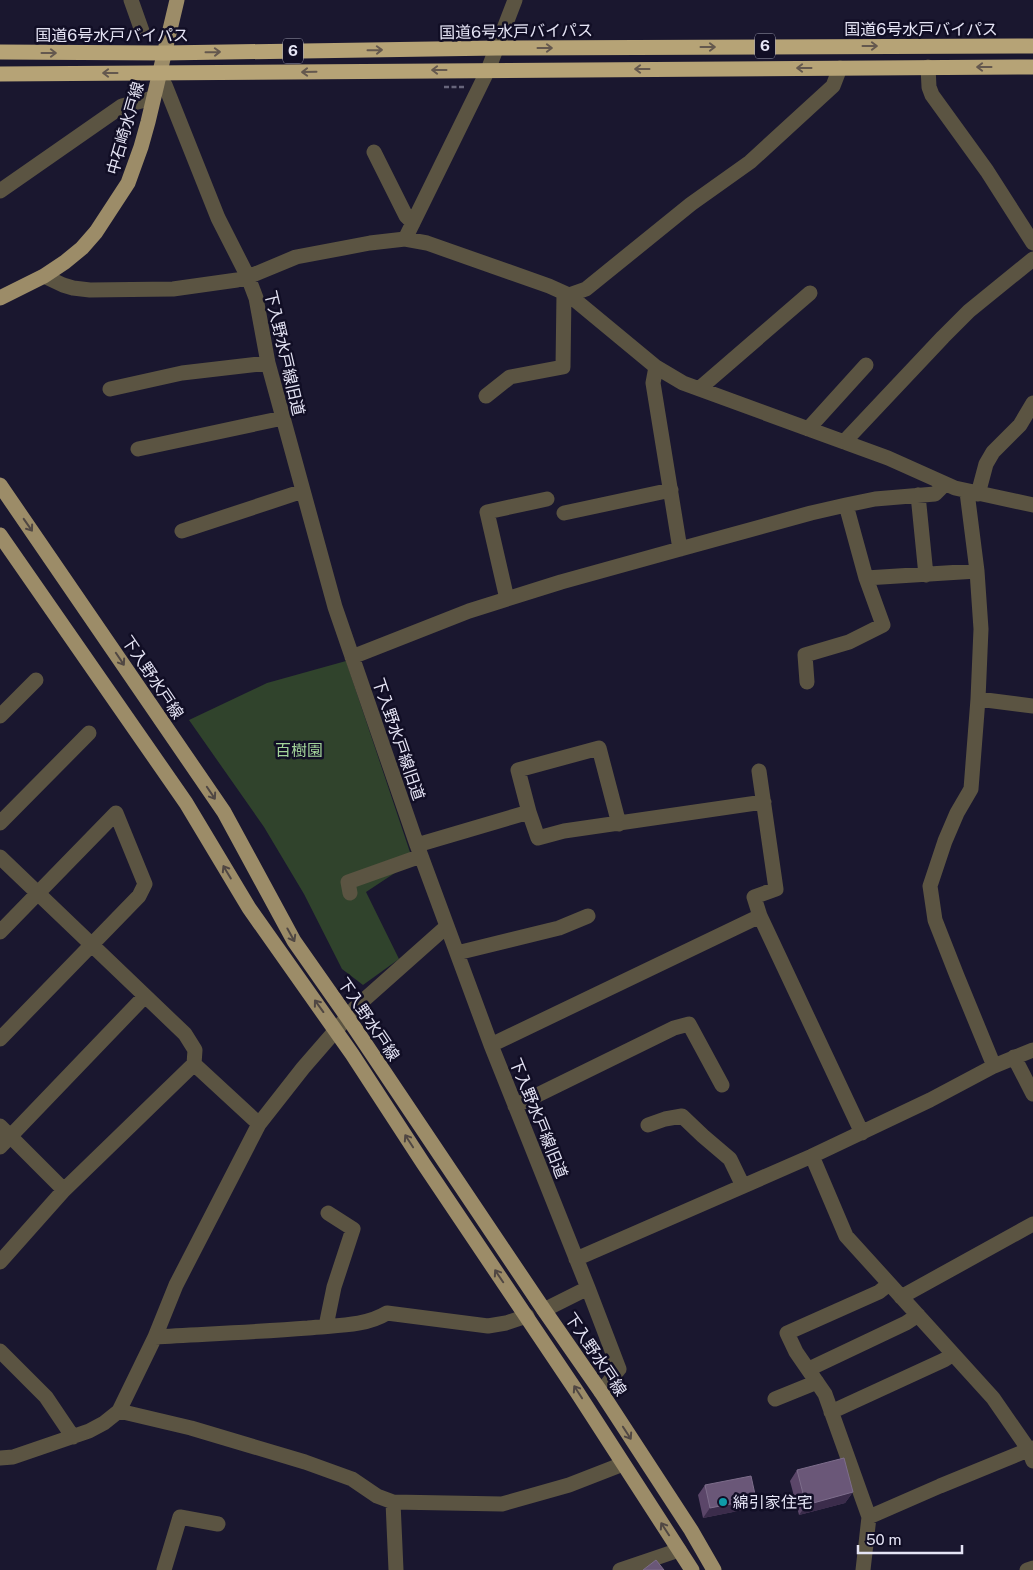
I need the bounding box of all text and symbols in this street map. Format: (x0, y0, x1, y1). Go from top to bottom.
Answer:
street label: 国道6号水戸バイパス (844, 20, 998, 39)
street label: 国道6号水戸バイパス (439, 21, 593, 42)
street label: 国道6号水戸バイパス (35, 26, 189, 45)
road number: 6 (755, 34, 775, 58)
road number: 6 (283, 38, 303, 64)
one-way arrow (862, 41, 878, 51)
one-way arrow (700, 42, 716, 52)
one-way arrow (537, 43, 553, 53)
one-way arrow (366, 45, 383, 55)
one-way arrow (204, 47, 220, 57)
one-way arrow (40, 48, 56, 57)
one-way arrow (977, 62, 993, 72)
one-way arrow (797, 63, 813, 73)
one-way arrow (634, 64, 650, 74)
one-way arrow (431, 66, 447, 75)
one-way arrow (302, 67, 318, 76)
one-way arrow (102, 68, 118, 78)
street label: 中石崎水戸線 (103, 79, 148, 177)
street label: 下入野水戸線旧道 (261, 289, 308, 418)
one-way arrow (23, 518, 33, 532)
street label: 下入野水戸線 (118, 632, 187, 722)
one-way arrow (114, 652, 125, 666)
street label: 下入野水戸線旧道 (369, 676, 428, 803)
park label: 百樹園 (275, 741, 323, 760)
one-way arrow (206, 786, 216, 800)
one-way arrow (222, 864, 232, 879)
one-way arrow (286, 927, 296, 942)
street label: 下入野水戸線 (334, 974, 403, 1064)
one-way arrow (314, 999, 324, 1013)
street label: 下入野水戸線旧道 (506, 1055, 571, 1181)
one-way arrow (403, 1134, 414, 1148)
one-way arrow (494, 1269, 504, 1283)
street label: 下入野水戸線 (561, 1309, 630, 1399)
one-way arrow (573, 1386, 583, 1400)
one-way arrow (623, 1425, 633, 1439)
place label: 綿引家住宅 (733, 1493, 813, 1512)
marker: 綿引家住宅 (717, 1496, 729, 1508)
scale bar (858, 1522, 962, 1554)
one-way arrow (660, 1523, 670, 1537)
text: 50 m (866, 1531, 901, 1548)

